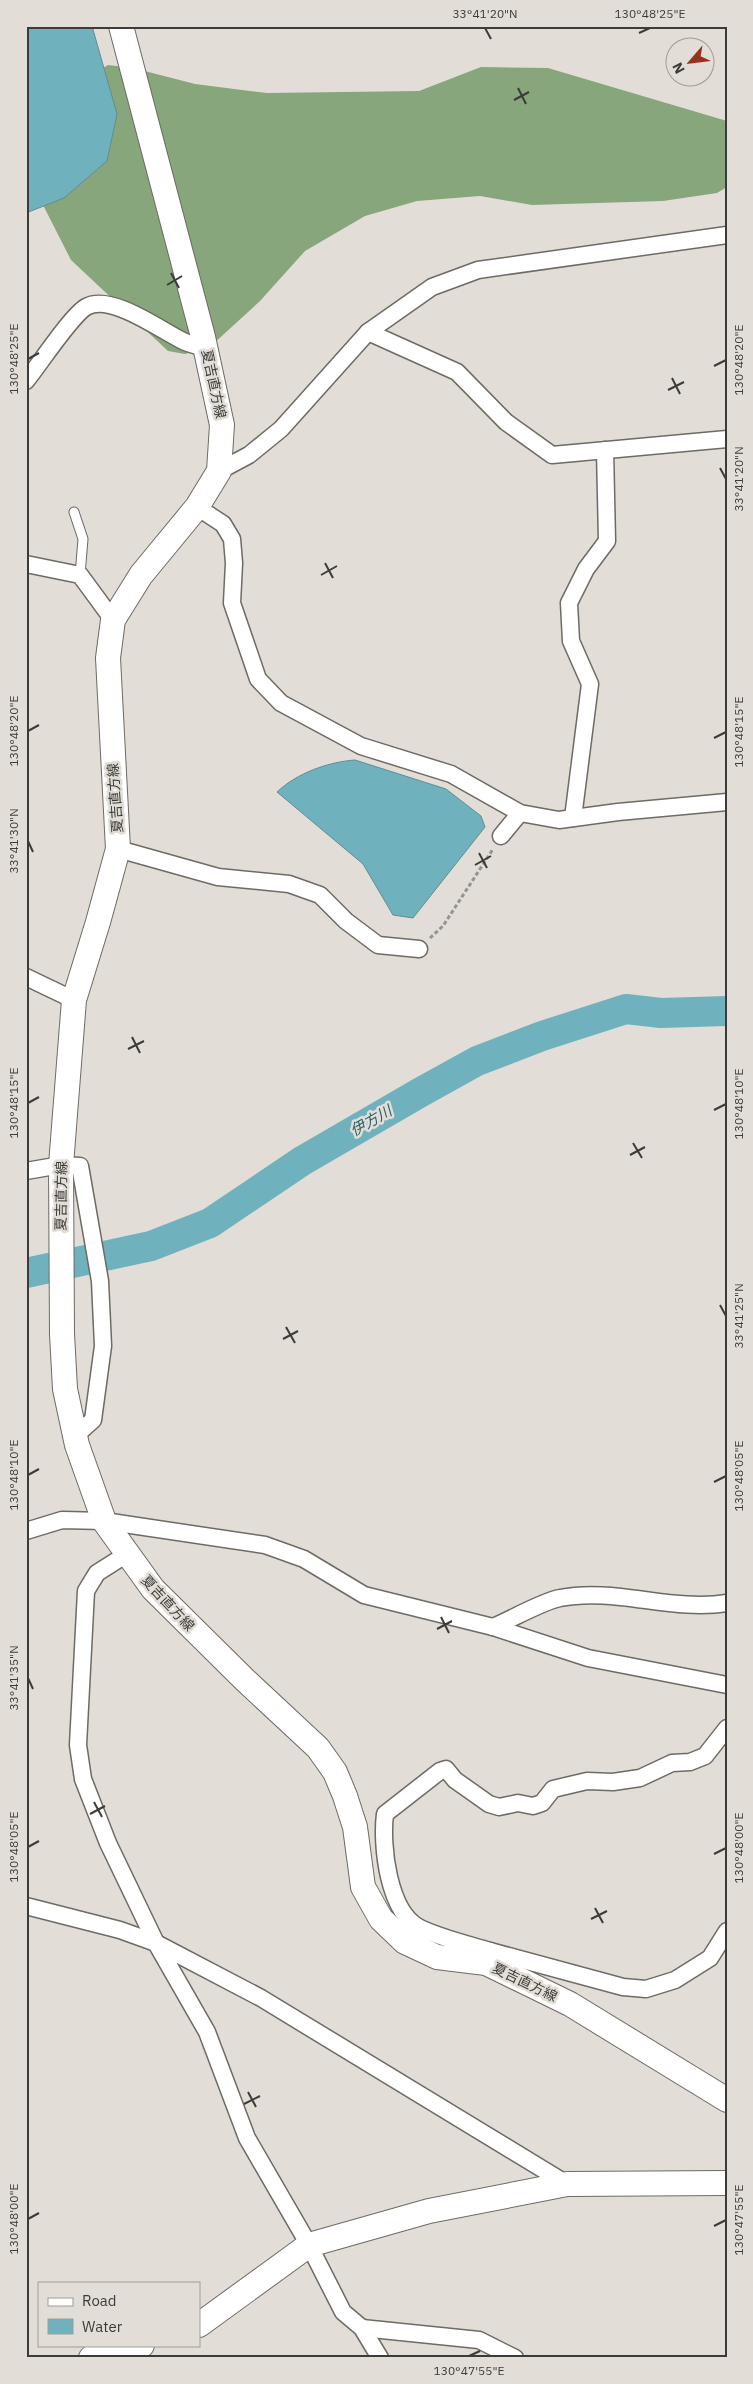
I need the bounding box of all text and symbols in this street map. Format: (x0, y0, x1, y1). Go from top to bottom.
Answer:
text: 33°41'20"N (452, 6, 518, 21)
text: 130°48'25"E (615, 6, 685, 21)
north arrow (666, 38, 716, 88)
text: N (668, 59, 689, 77)
text: 130°48'25"E (6, 324, 21, 394)
text: 130°48'20"E (731, 325, 746, 395)
street label: 夏吉直方線 (198, 348, 230, 420)
text: 33°41'20"N (731, 446, 746, 512)
text: 130°48'20"E (6, 696, 21, 766)
text: 130°48'15"E (731, 697, 746, 767)
street label: 夏吉直方線 (104, 762, 126, 834)
text: 33°41'30"N (6, 808, 21, 874)
text: 130°48'15"E (6, 1068, 21, 1138)
text: 130°48'10"E (731, 1069, 746, 1139)
water label: 伊方川 (347, 1100, 397, 1140)
street label: 夏吉直方線 (51, 1161, 71, 1231)
text: 33°41'25"N (731, 1283, 746, 1349)
text: 130°48'10"E (6, 1440, 21, 1510)
text: 130°48'05"E (731, 1441, 746, 1511)
street label: 夏吉直方線 (138, 1571, 198, 1635)
text: 33°41'35"N (6, 1645, 21, 1711)
text: 130°48'05"E (6, 1812, 21, 1882)
text: 130°48'00"E (731, 1813, 746, 1883)
street label: 夏吉直方線 (490, 1959, 560, 2005)
text: 130°48'00"E (6, 2184, 21, 2254)
text: 130°47'55"E (731, 2185, 746, 2255)
legend (38, 2282, 200, 2346)
text: Road (82, 2291, 117, 2310)
text: Water (82, 2317, 123, 2336)
text: 130°47'55"E (434, 2363, 504, 2378)

